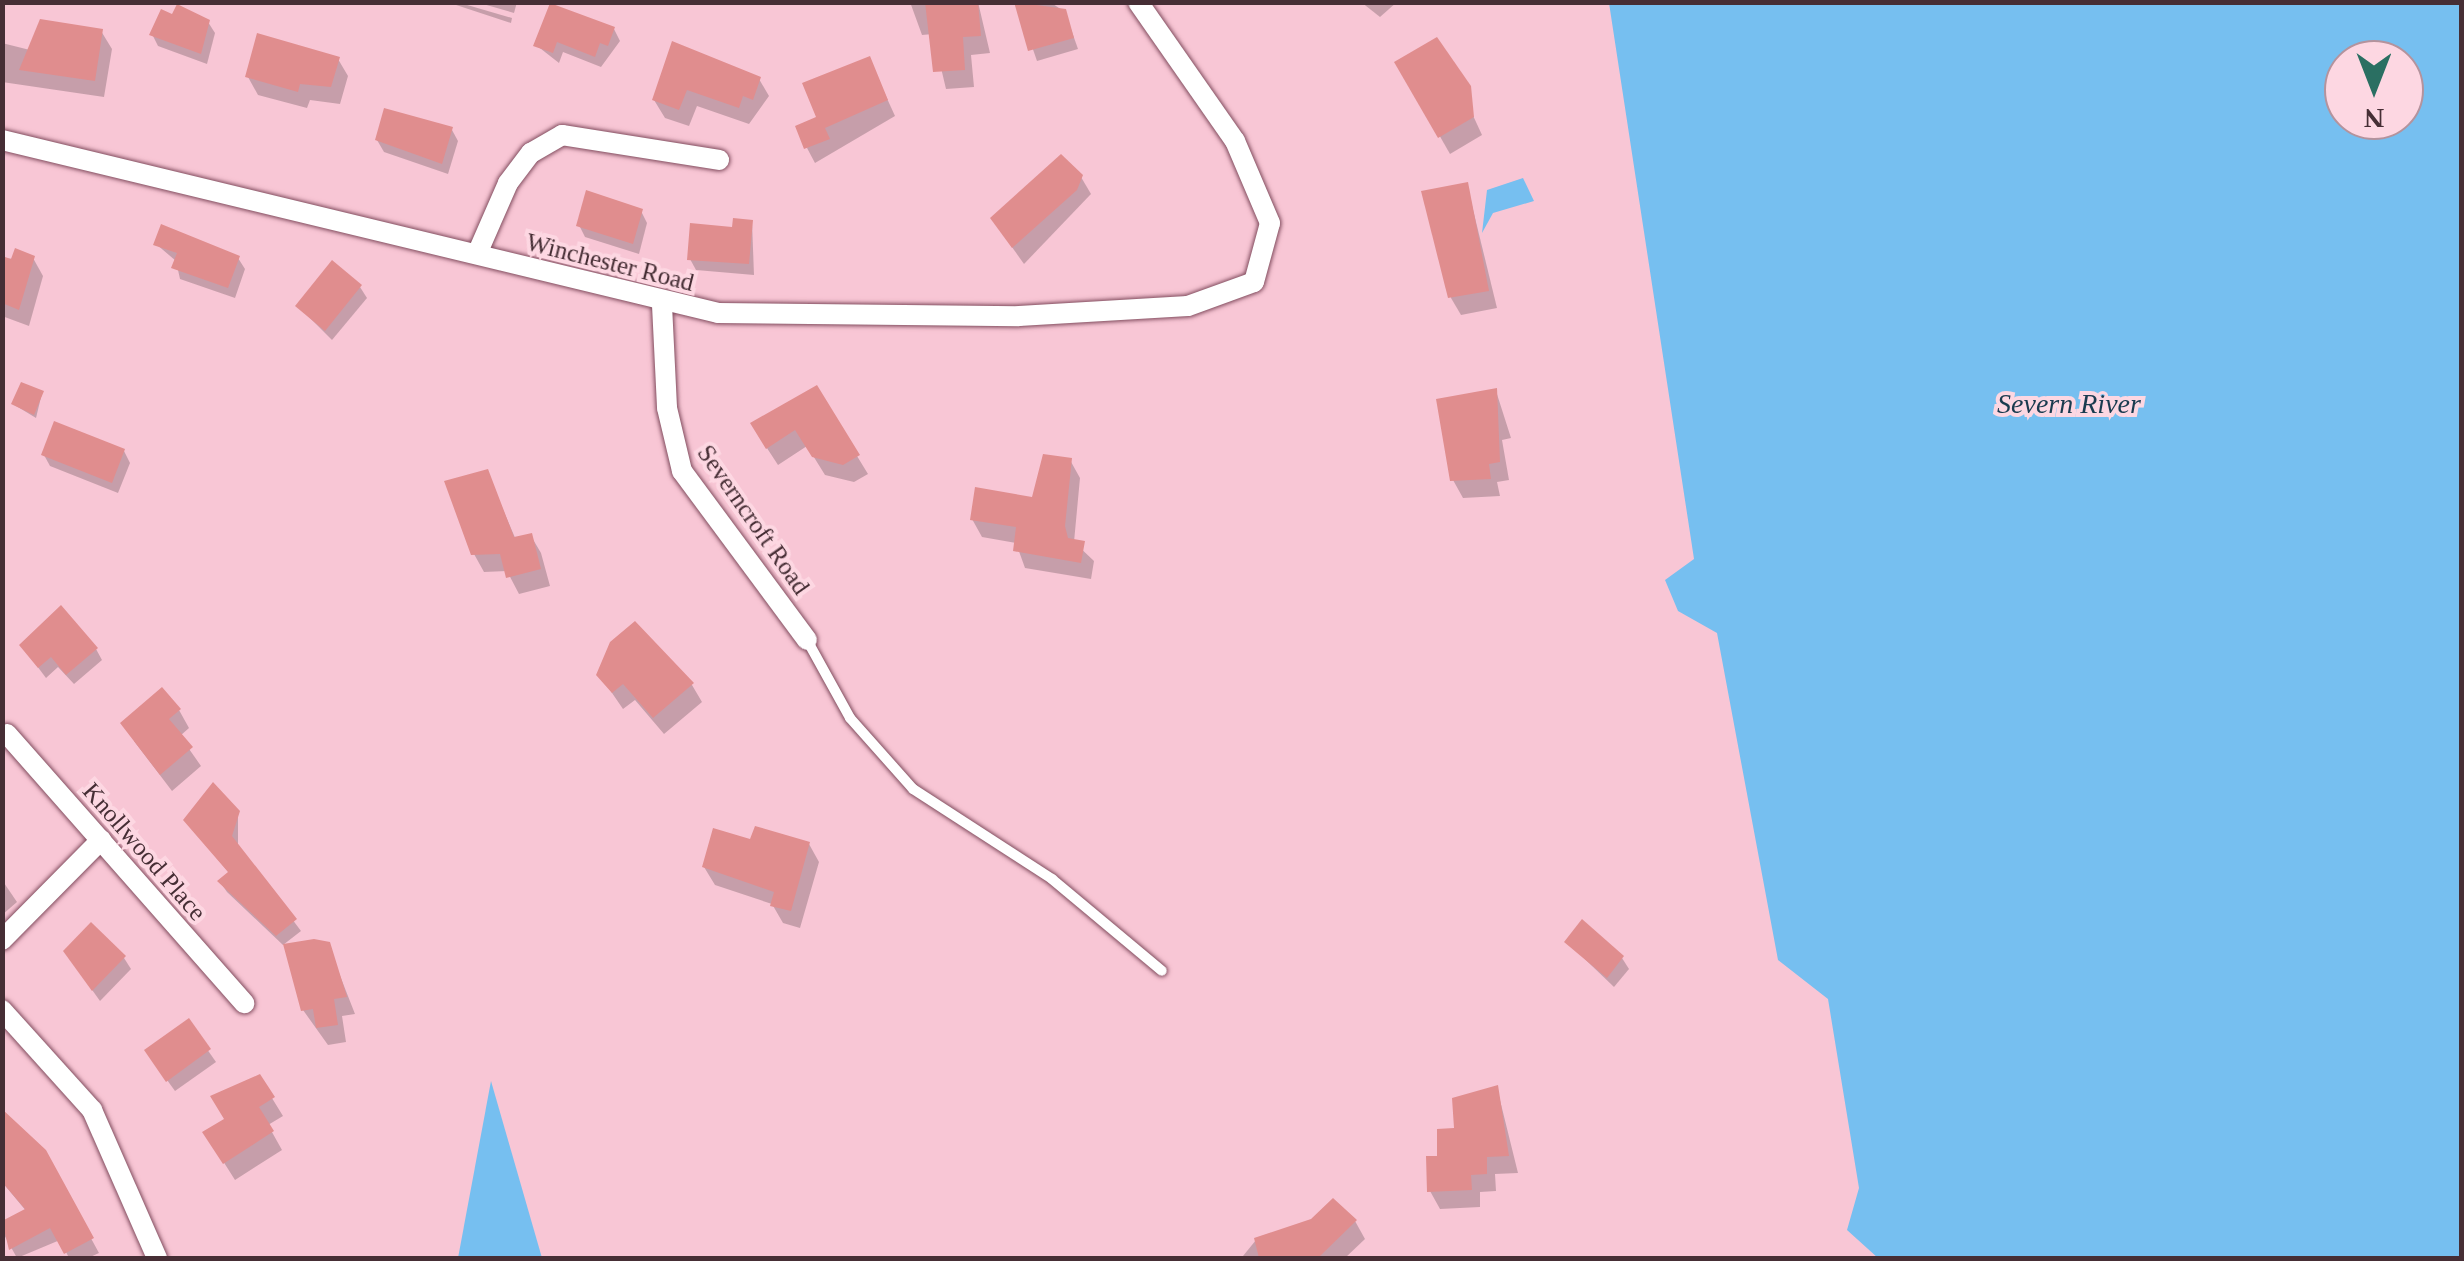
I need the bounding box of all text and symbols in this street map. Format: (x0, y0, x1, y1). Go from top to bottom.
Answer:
north arrow (2324, 40, 2424, 140)
text: N (2364, 103, 2384, 134)
street label: Winchester Road (523, 228, 697, 298)
water label: Severn River (1997, 387, 2141, 421)
street label: Severncroft Road (690, 439, 816, 601)
street label: Knollwood Place (76, 777, 212, 927)

